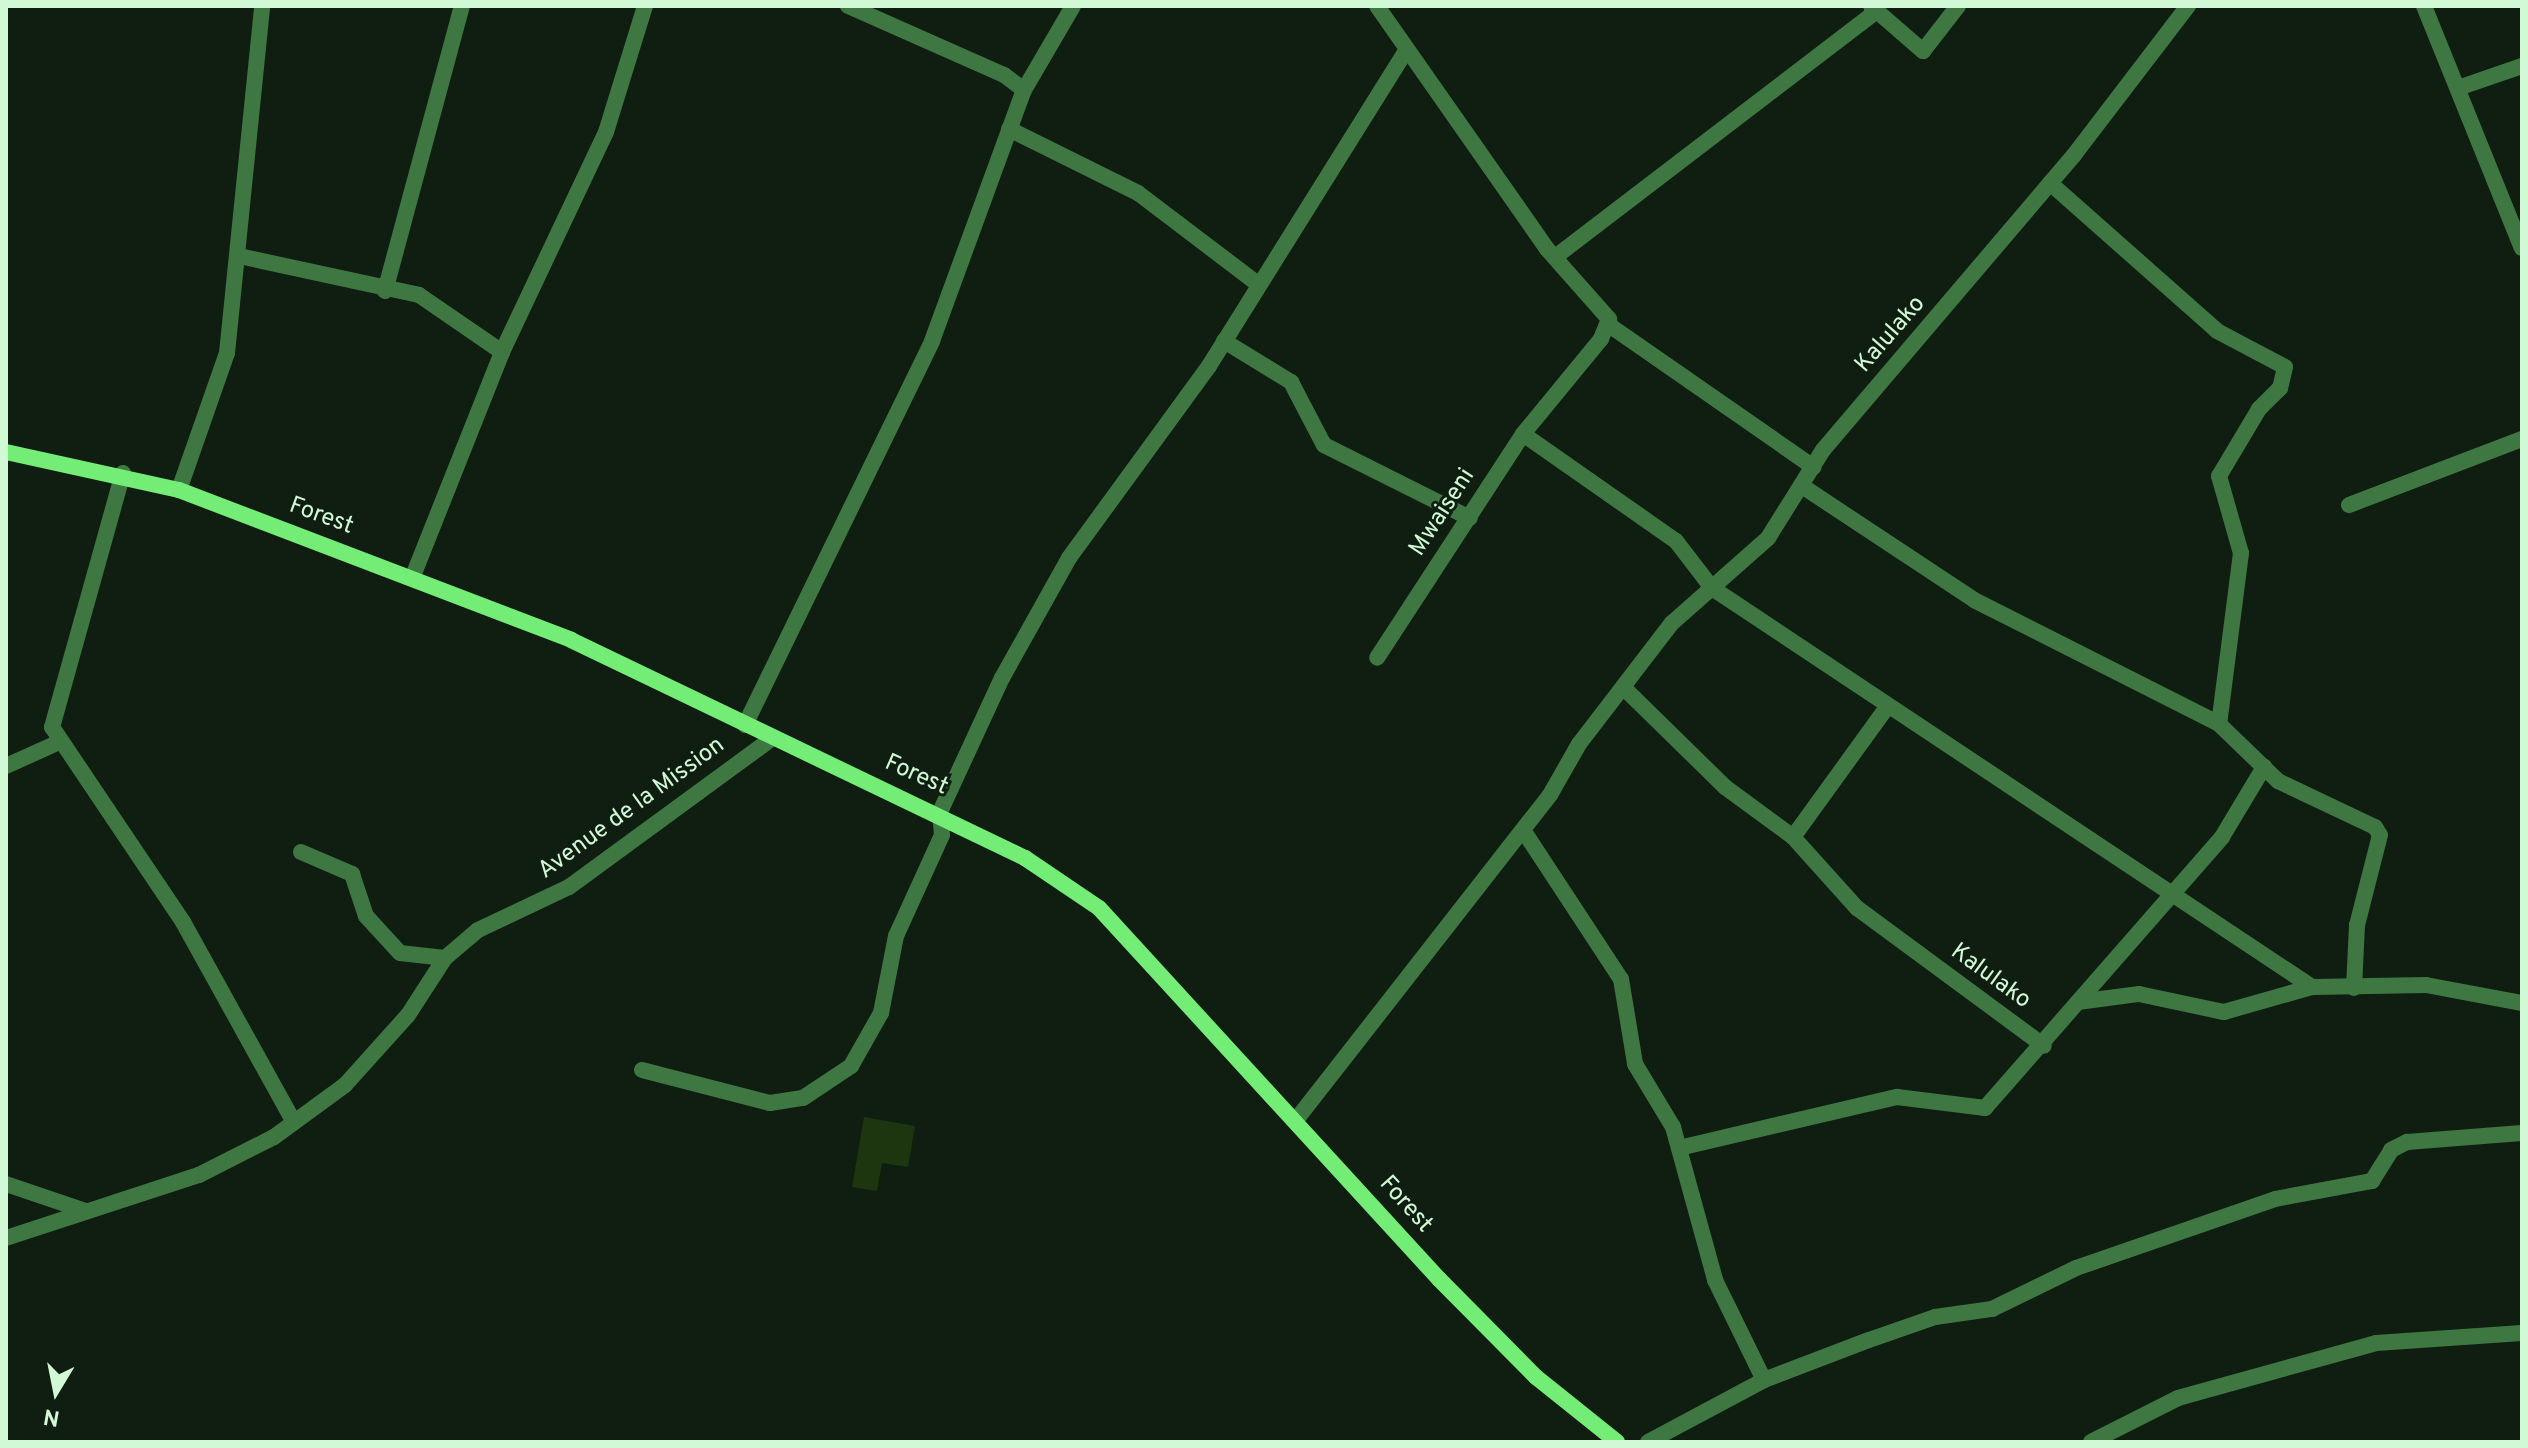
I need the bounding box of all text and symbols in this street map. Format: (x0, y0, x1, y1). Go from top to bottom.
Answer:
street label: Kalulako (1850, 291, 1932, 379)
street label: Mwaiseni (1404, 464, 1482, 562)
street label: Forest (285, 492, 357, 542)
street label: Avenue de la Mission (533, 732, 731, 886)
street label: Forest (880, 749, 952, 803)
street label: Kalulako (1944, 938, 2036, 1016)
street label: Forest (1372, 1171, 1438, 1239)
north arrow (16, 1352, 96, 1432)
text: N (42, 1401, 62, 1431)

